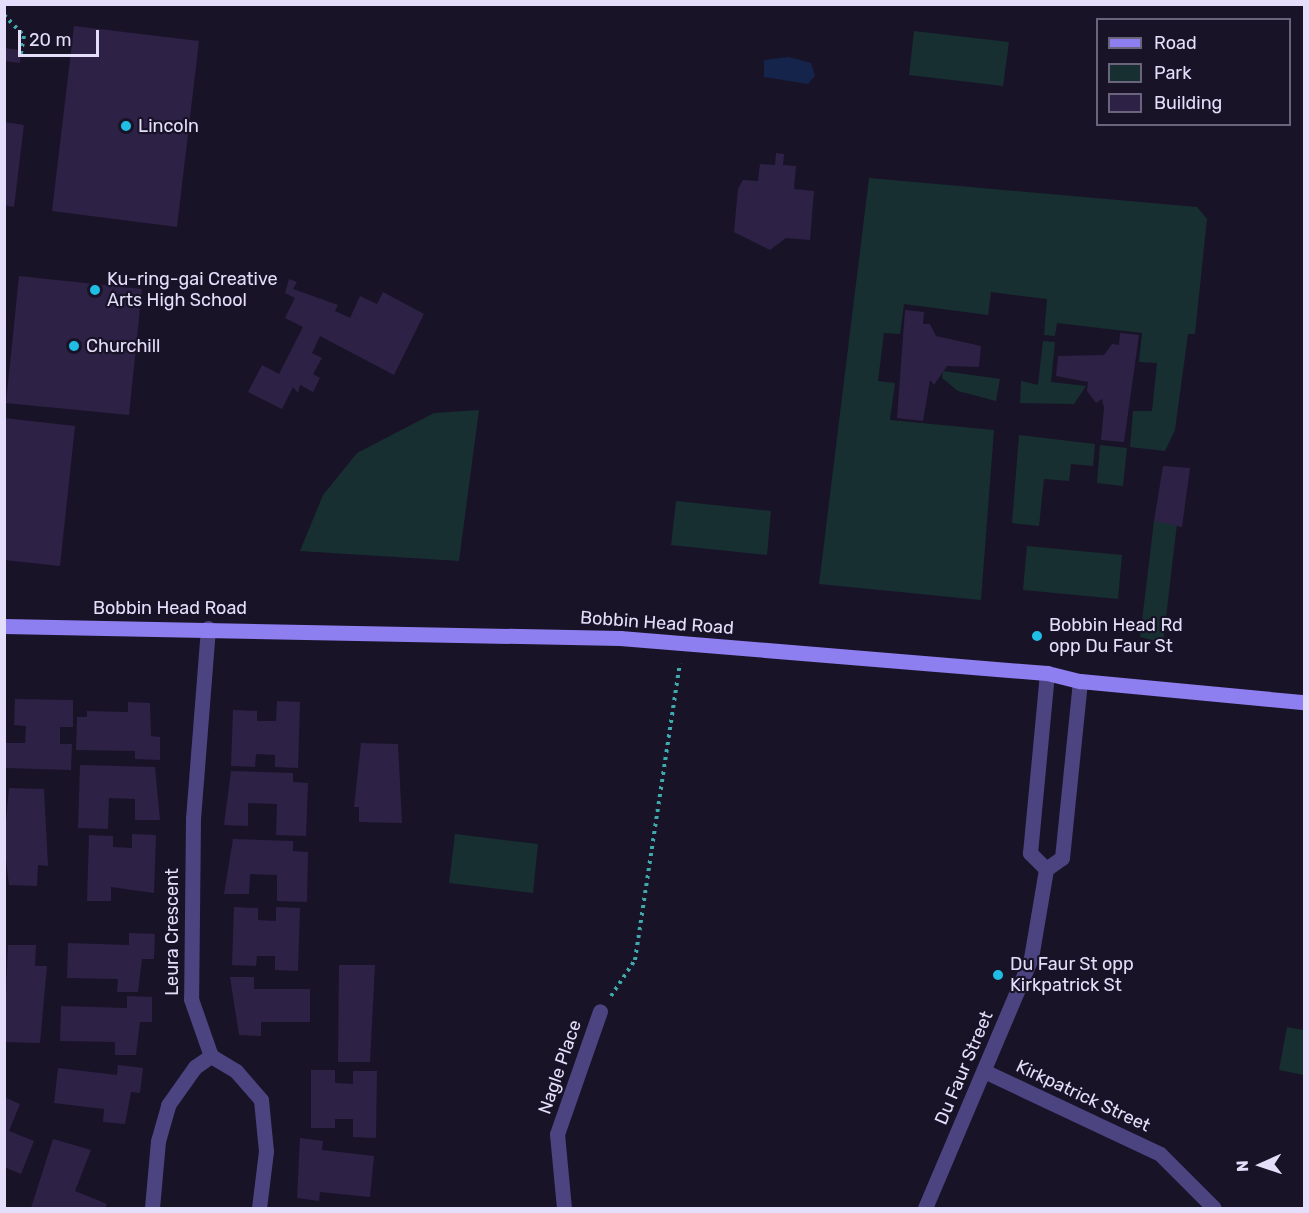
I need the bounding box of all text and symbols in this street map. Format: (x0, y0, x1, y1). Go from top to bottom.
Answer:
scale bar (21, 18, 102, 56)
legend (1096, 18, 1291, 126)
text: 20 m (29, 29, 71, 51)
text: Road (1154, 32, 1197, 54)
text: Park (1154, 62, 1191, 84)
text: Building (1154, 92, 1222, 114)
place label: Lincoln (138, 115, 199, 137)
marker: Lincoln (119, 119, 133, 133)
place label: Ku-ring-gai Creative Arts High School (107, 269, 278, 312)
marker: Ku-ring-gai Creative Arts High School (88, 283, 102, 297)
place label: Churchill (86, 335, 160, 357)
marker: Churchill (67, 339, 81, 353)
street label: Bobbin Head Road (93, 597, 247, 619)
street label: Bobbin Head Road (579, 607, 735, 639)
place label: Bobbin Head Rd opp Du Faur St (1049, 615, 1183, 658)
marker: Bobbin Head Rd opp Du Faur St (1030, 629, 1044, 643)
street label: Leura Crescent (161, 868, 183, 996)
place label: Du Faur St opp Kirkpatrick St (1010, 954, 1134, 996)
marker: Du Faur St opp Kirkpatrick St (991, 968, 1005, 982)
street label: Du Faur Street (930, 1008, 998, 1128)
street label: Nagle Place (534, 1017, 586, 1117)
street label: Kirkpatrick Street (1012, 1055, 1154, 1137)
north arrow (1231, 1135, 1291, 1195)
text: N (1233, 1160, 1252, 1172)

